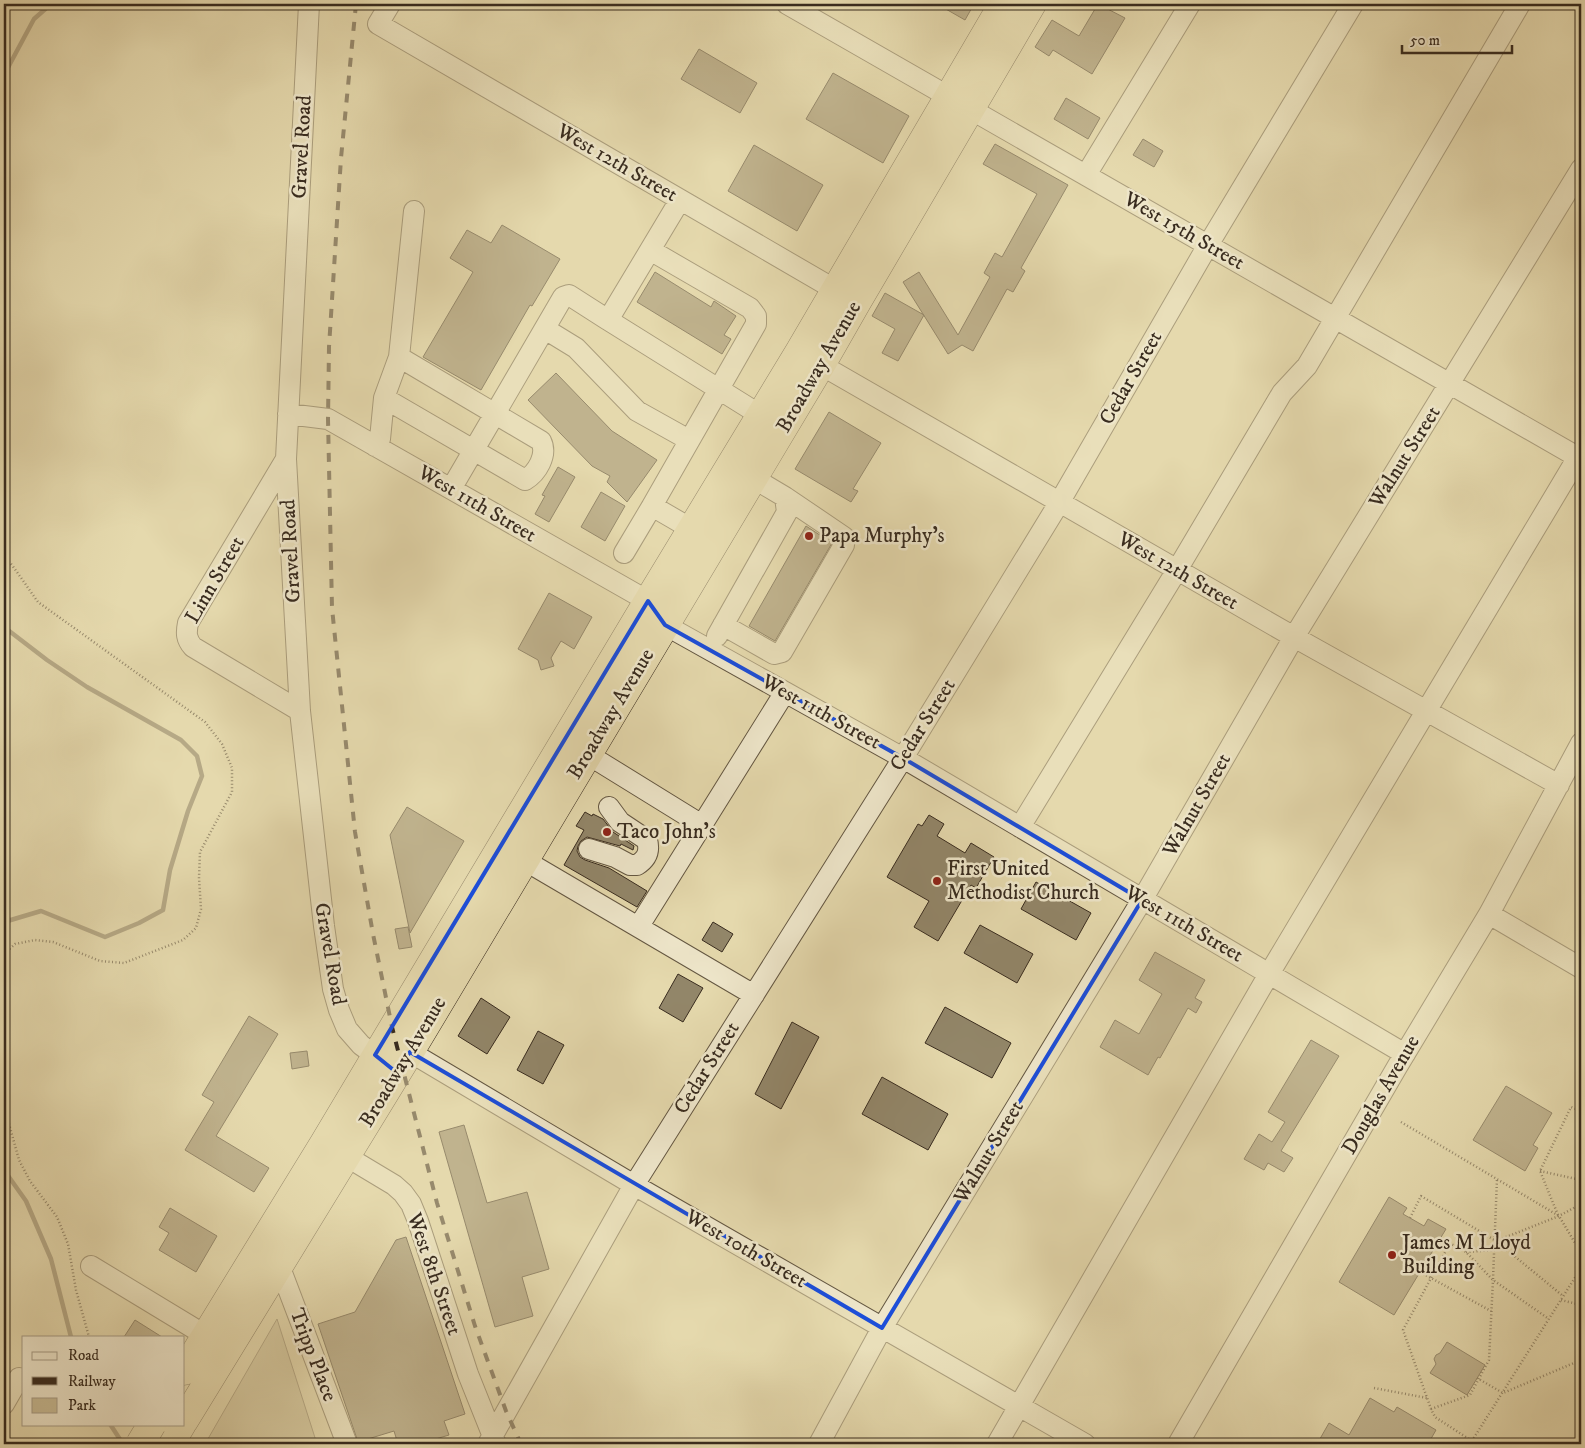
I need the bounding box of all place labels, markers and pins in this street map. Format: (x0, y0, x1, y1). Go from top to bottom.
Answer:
place label: Papa Murphy's (819, 523, 945, 549)
marker: Papa Murphy's (803, 530, 815, 542)
place label: Taco John's (617, 819, 716, 845)
marker: Taco John's (601, 826, 613, 838)
place label: First United Methodist Church (947, 856, 1099, 906)
marker: First United Methodist Church (931, 875, 943, 887)
place label: James M Lloyd Building (1400, 1230, 1531, 1280)
marker: James M Lloyd Building (1386, 1249, 1398, 1261)

